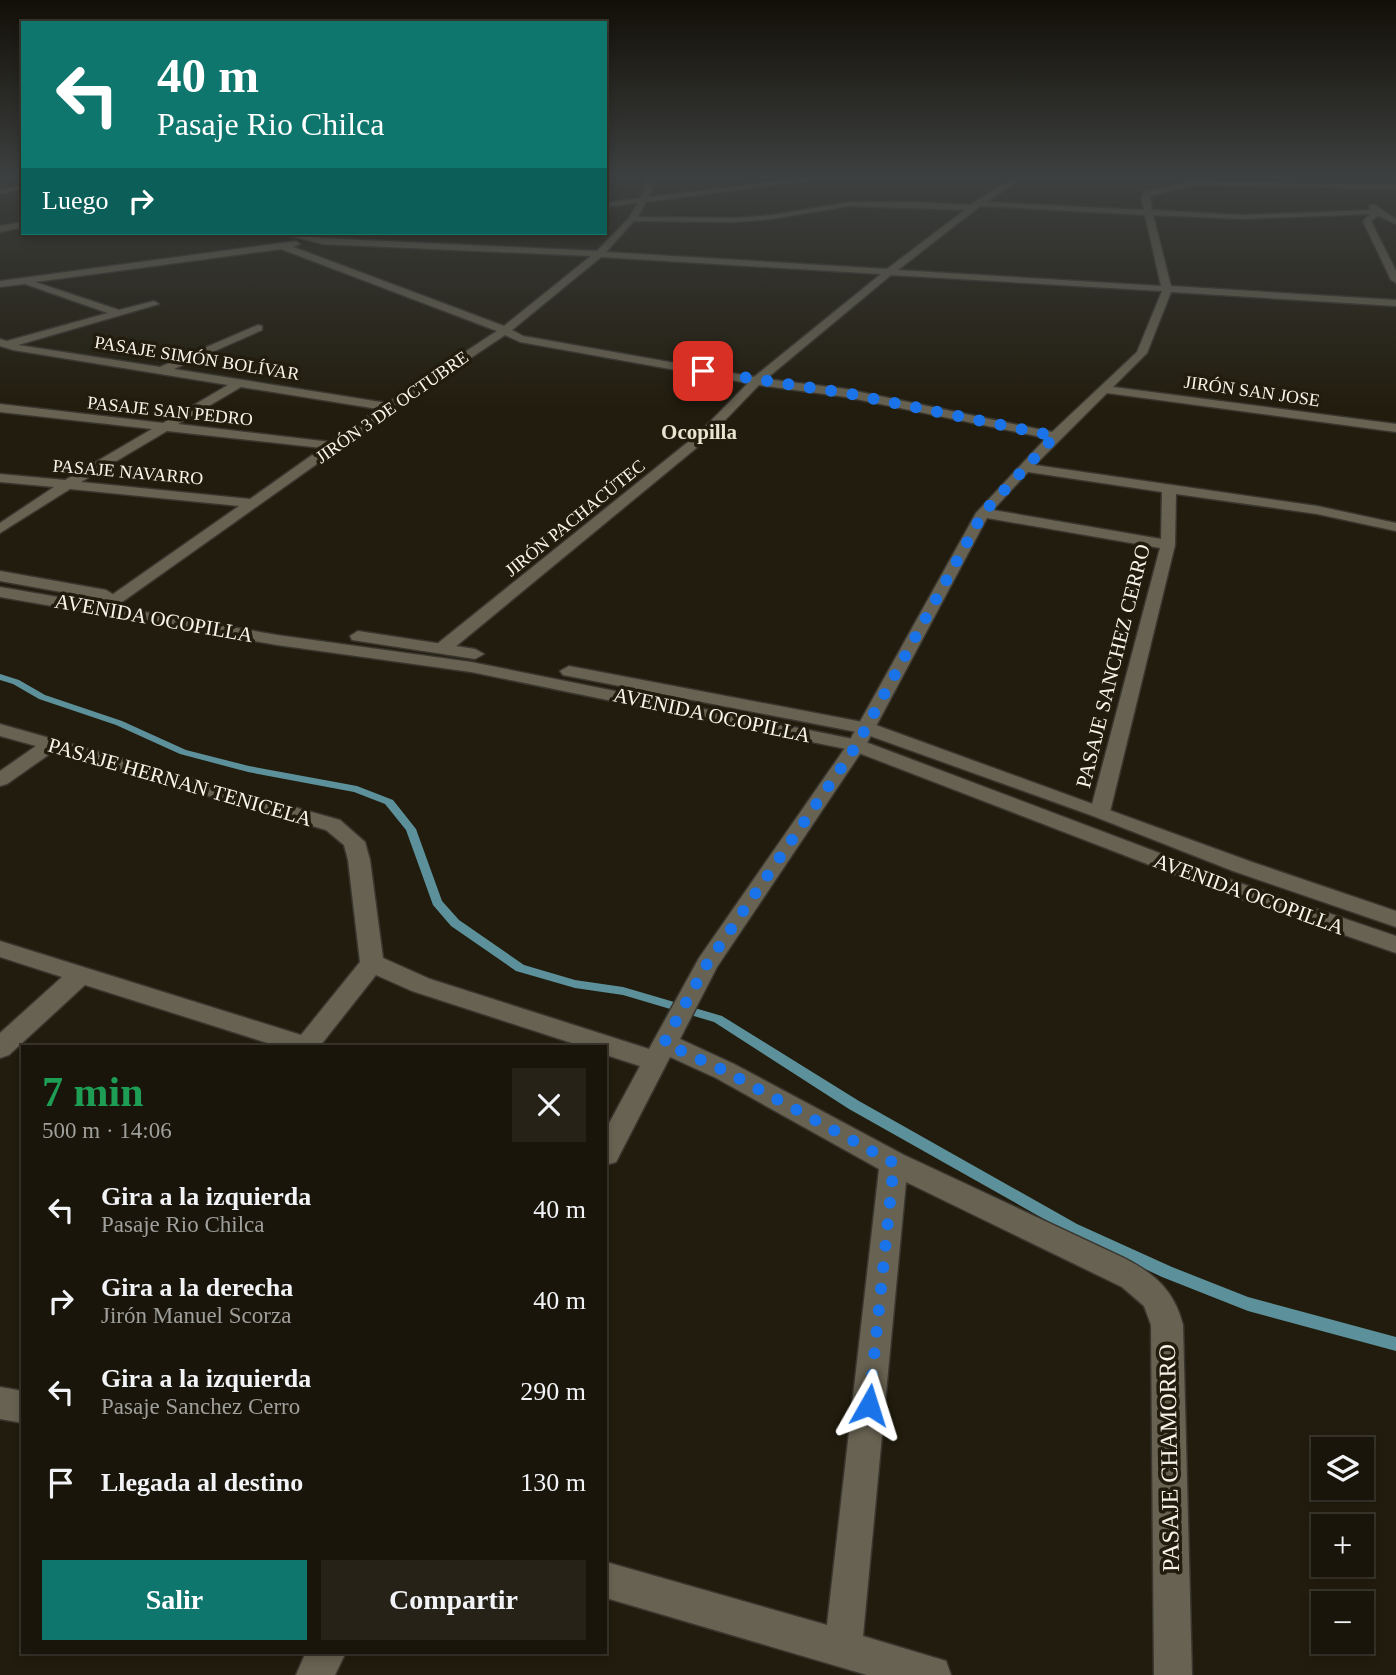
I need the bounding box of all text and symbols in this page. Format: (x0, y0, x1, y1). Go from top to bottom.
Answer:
text: 40 m (157, 48, 259, 103)
icon: left (42, 49, 133, 140)
text: Pasaje Rio Chilca (157, 106, 385, 142)
icon: right (122, 182, 160, 220)
text: Luego (42, 186, 108, 215)
street label: PASAJE SIMÓN BOLÍVAR (93, 331, 301, 384)
pin (673, 341, 733, 401)
street label: JIRÓN 3 DE OCTUBRE (311, 346, 472, 467)
icon: arrive (684, 352, 722, 390)
street label: JIRÓN SAN JOSE (1183, 371, 1321, 410)
street label: PASAJE SAN PEDRO (86, 392, 254, 430)
district label: Ocopilla (661, 420, 737, 444)
street label: PASAJE NAVARRO (52, 455, 204, 489)
street label: JIRÓN PACHACÚTEC (501, 455, 649, 580)
street label: PASAJE SANCHEZ CERRO (1071, 542, 1155, 790)
street label: AVENIDA OCOPILLA (53, 589, 256, 647)
street label: AVENIDA OCOPILLA (611, 682, 814, 748)
street label: PASAJE HERNAN TENICELA (45, 733, 315, 831)
street label: AVENIDA OCOPILLA (1151, 848, 1348, 940)
button: close (512, 1068, 586, 1142)
text: 7 min (42, 1069, 144, 1115)
text: 500 m · 14:06 (42, 1118, 172, 1143)
text: Gira a la izquierda (101, 1182, 311, 1211)
icon: left (42, 1191, 80, 1229)
text: 40 m (533, 1195, 586, 1224)
text: Pasaje Rio Chilca (101, 1212, 265, 1237)
text: Gira a la derecha (101, 1273, 293, 1302)
icon: right (42, 1282, 80, 1320)
text: 40 m (533, 1286, 586, 1315)
text: Jirón Manuel Scorza (101, 1303, 291, 1328)
street label: PASAJE CHAMORRO (1154, 1344, 1184, 1572)
text: Gira a la izquierda (101, 1364, 311, 1393)
position arrow (832, 1368, 906, 1442)
icon: left (42, 1373, 80, 1411)
text: 290 m (520, 1377, 586, 1406)
text: Pasaje Sanchez Cerro (101, 1394, 300, 1419)
map controls (1311, 1437, 1374, 1654)
button: layers (1311, 1437, 1374, 1500)
icon: arrive (42, 1464, 80, 1502)
text: Llegada al destino (101, 1468, 303, 1497)
text: 130 m (520, 1468, 586, 1497)
button: + (1311, 1514, 1374, 1577)
button: Salir (42, 1560, 307, 1640)
button: Compartir (321, 1560, 586, 1640)
button: − (1311, 1591, 1374, 1654)

